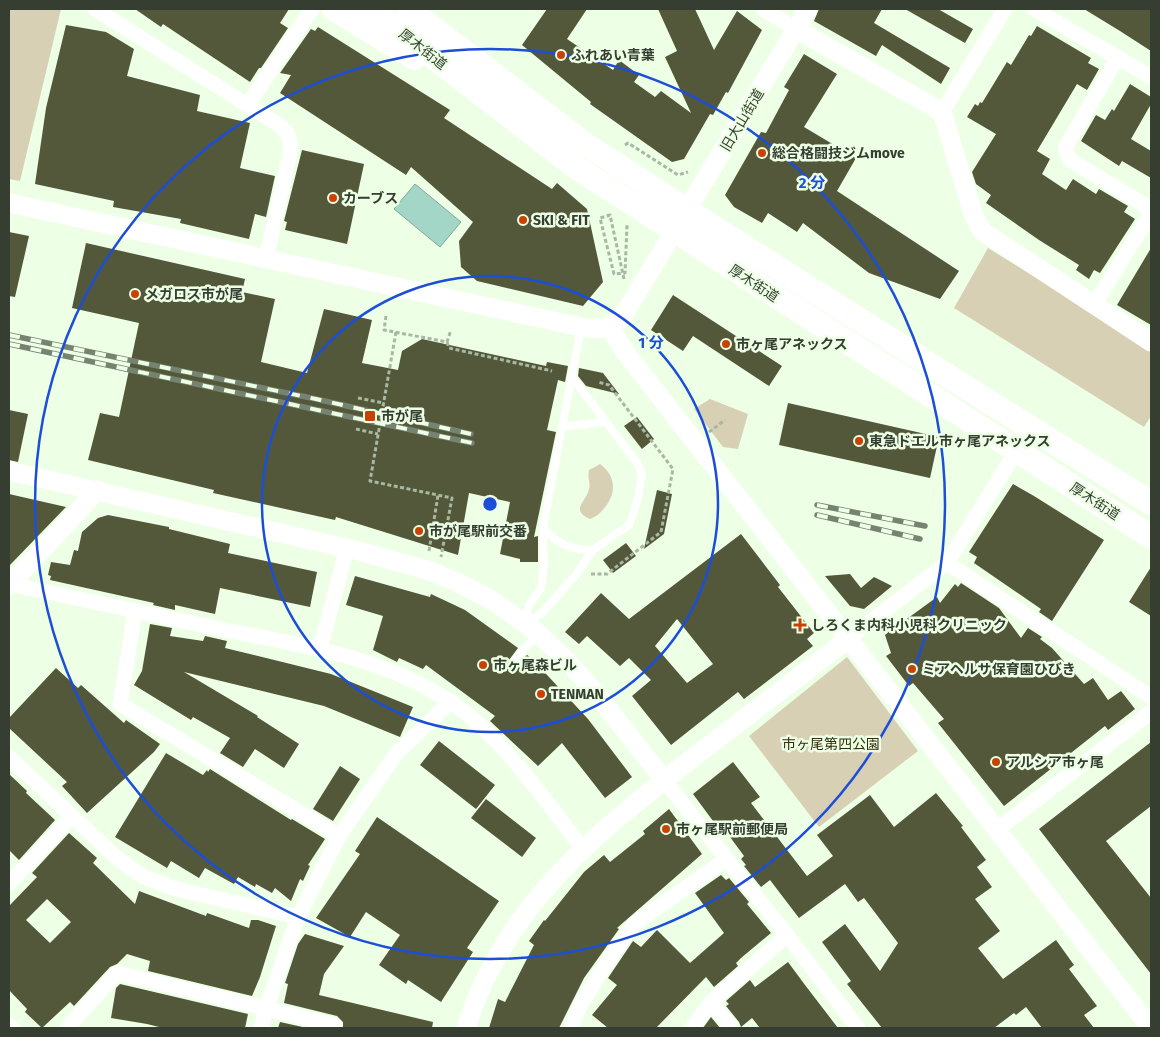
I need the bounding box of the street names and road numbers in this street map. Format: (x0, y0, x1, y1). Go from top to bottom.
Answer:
street label: 厚木街道 (395, 25, 450, 73)
street label: 旧大山街道 (717, 86, 768, 155)
street label: 厚木街道 (726, 261, 782, 306)
street label: 厚木街道 (1067, 479, 1123, 524)

